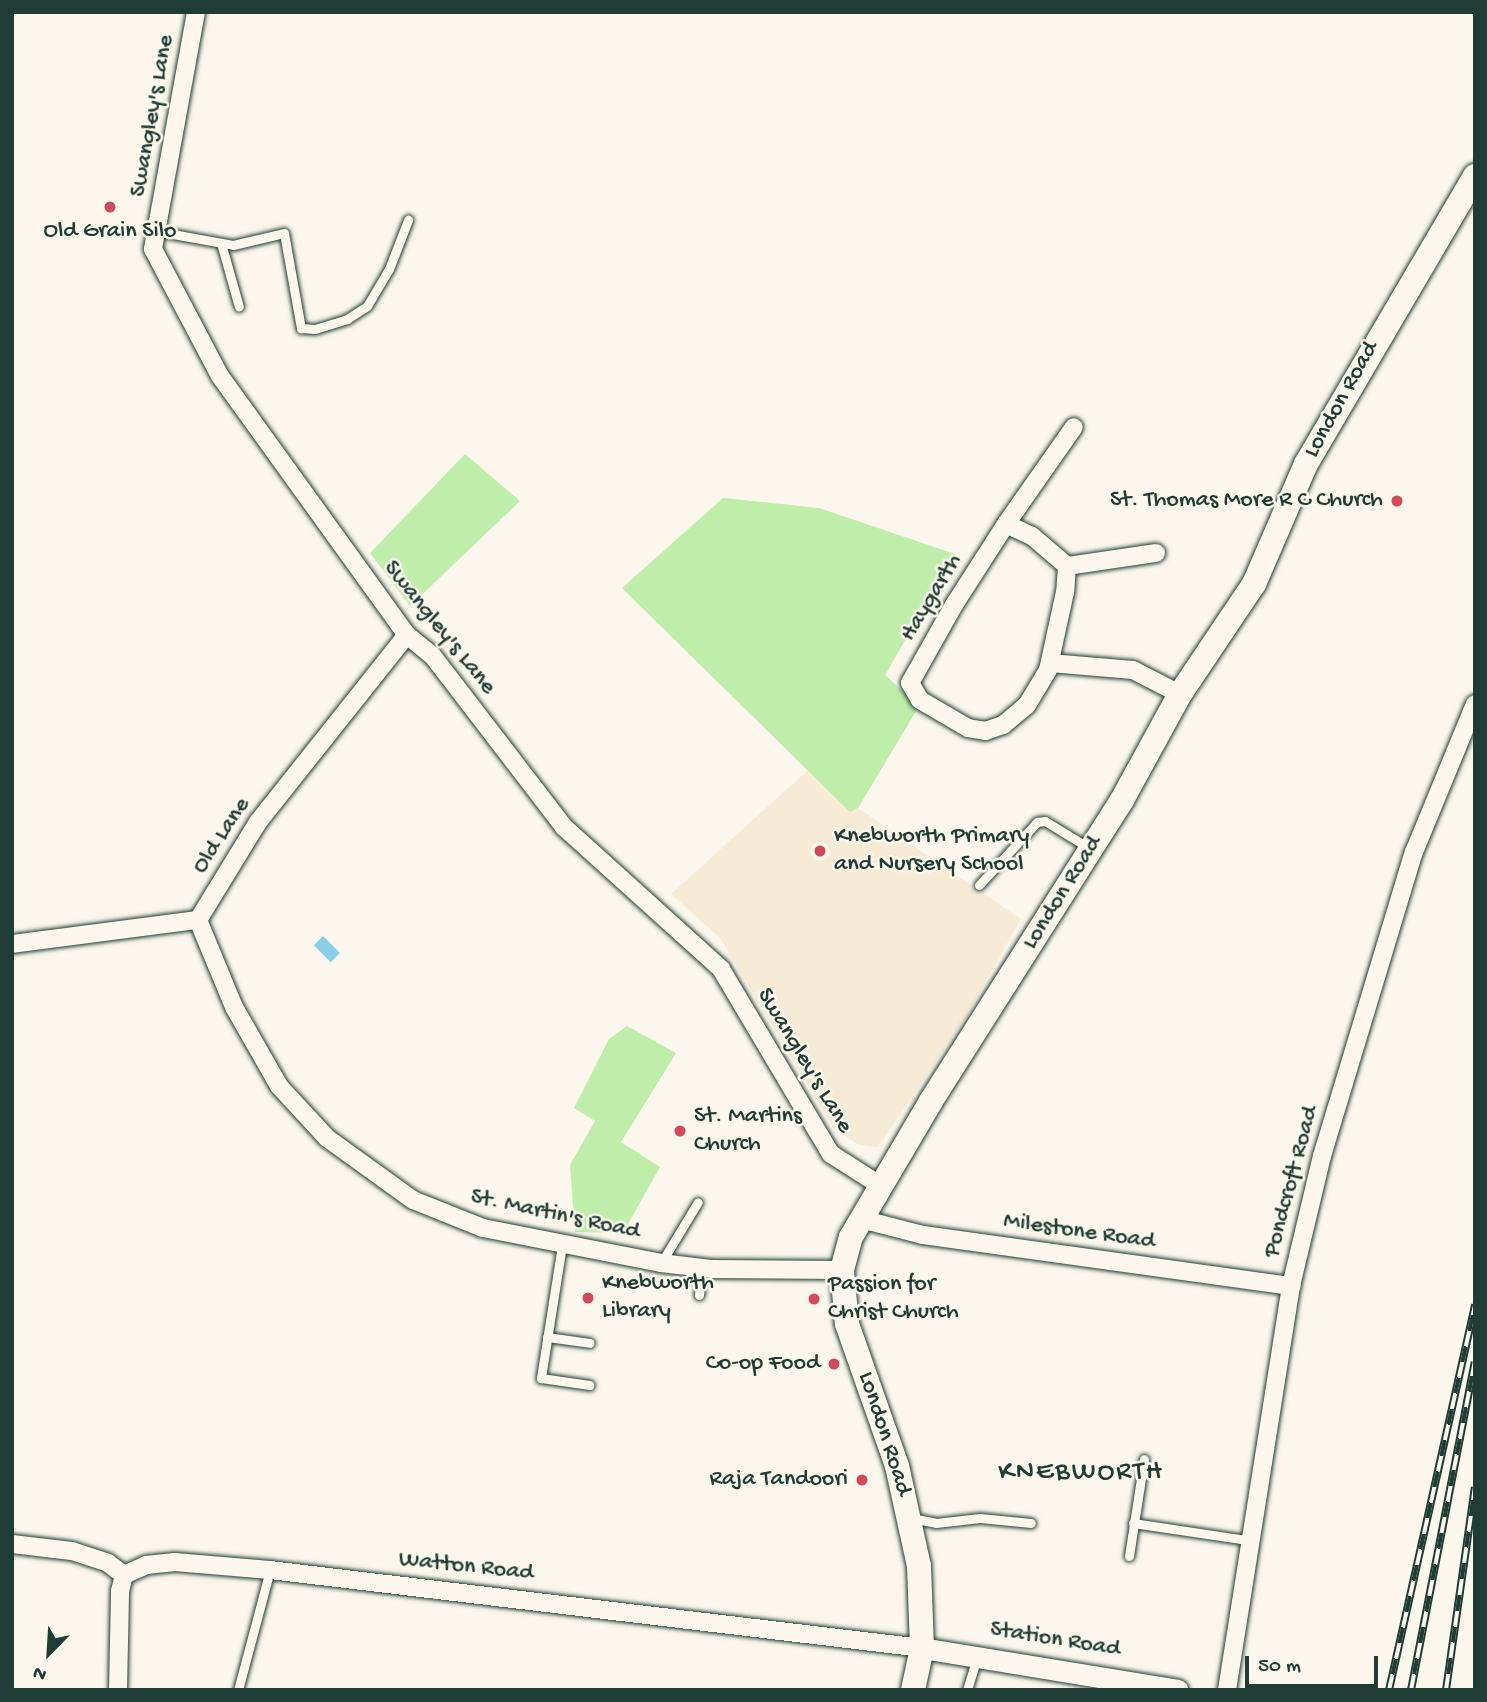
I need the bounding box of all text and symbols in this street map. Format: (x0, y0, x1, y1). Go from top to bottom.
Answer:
street label: Swangley's Lane (125, 33, 181, 199)
marker: Old Grain Silo (102, 199, 118, 215)
place label: Old Grain Silo (44, 218, 176, 246)
street label: London Road (1298, 337, 1386, 463)
place label: St. Thomas More R C Church (1110, 487, 1383, 515)
marker: St. Thomas More R C Church (1389, 493, 1405, 509)
street label: Haygarth (895, 549, 969, 647)
street label: Swangley's Lane (376, 555, 502, 701)
street label: Old Lane (187, 792, 257, 880)
place label: Knebworth Primary and Nursery School (834, 823, 1029, 879)
street label: London Road (1017, 831, 1109, 955)
marker: Knebworth Primary and Nursery School (812, 843, 828, 859)
street label: Swangley's Lane (749, 983, 859, 1139)
place label: St. Martins Church (694, 1103, 802, 1159)
street label: Pondcroft Road (1258, 1103, 1326, 1261)
marker: St. Martins Church (672, 1123, 688, 1139)
street label: St. Martin's Road (468, 1183, 642, 1247)
street label: Milestone Road (1001, 1207, 1157, 1257)
place label: Knebworth Library (602, 1270, 714, 1326)
place label: Passion for Christ Church (828, 1271, 959, 1327)
marker: Knebworth Library (580, 1290, 596, 1306)
marker: Passion for Christ Church (806, 1291, 822, 1307)
place label: Co-op Food (706, 1350, 820, 1378)
marker: Co-op Food (826, 1356, 842, 1372)
street label: London Road (850, 1368, 918, 1500)
district label: KNEBWORTH (999, 1456, 1163, 1490)
place label: Raja Tandoori (709, 1466, 848, 1494)
marker: Raja Tandoori (854, 1472, 870, 1488)
street label: Watton Road (397, 1546, 535, 1588)
street label: Station Road (988, 1616, 1122, 1664)
north arrow (14, 1618, 84, 1688)
scale bar (1249, 1642, 1382, 1686)
text: 50 m (1258, 1655, 1301, 1680)
text: N (30, 1660, 51, 1686)

